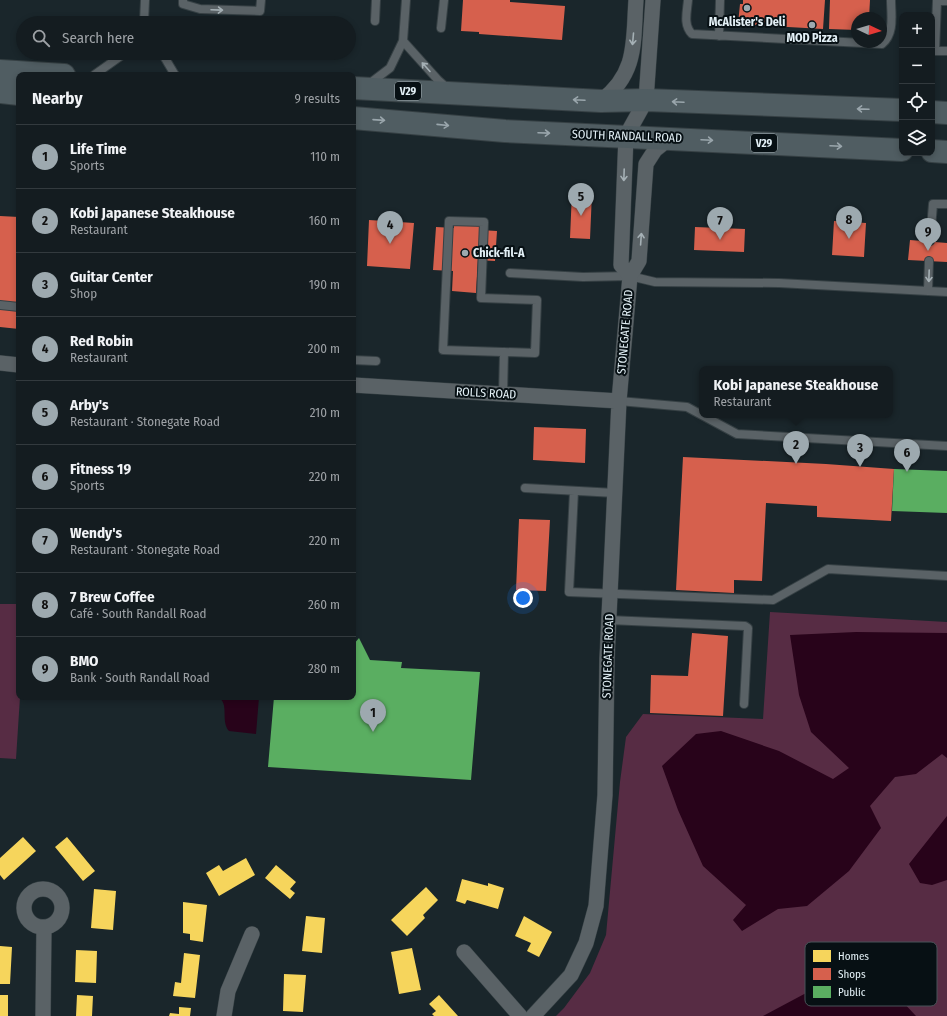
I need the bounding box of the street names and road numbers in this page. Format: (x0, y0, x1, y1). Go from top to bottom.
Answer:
road number: V29 (395, 82, 421, 100)
street label: SOUTH RANDALL ROAD (572, 127, 682, 145)
road number: V29 (751, 134, 777, 152)
street label: STONEGATE ROAD (614, 289, 636, 375)
street label: ROLLS ROAD (456, 384, 517, 402)
street label: STONEGATE ROAD (600, 613, 616, 699)

